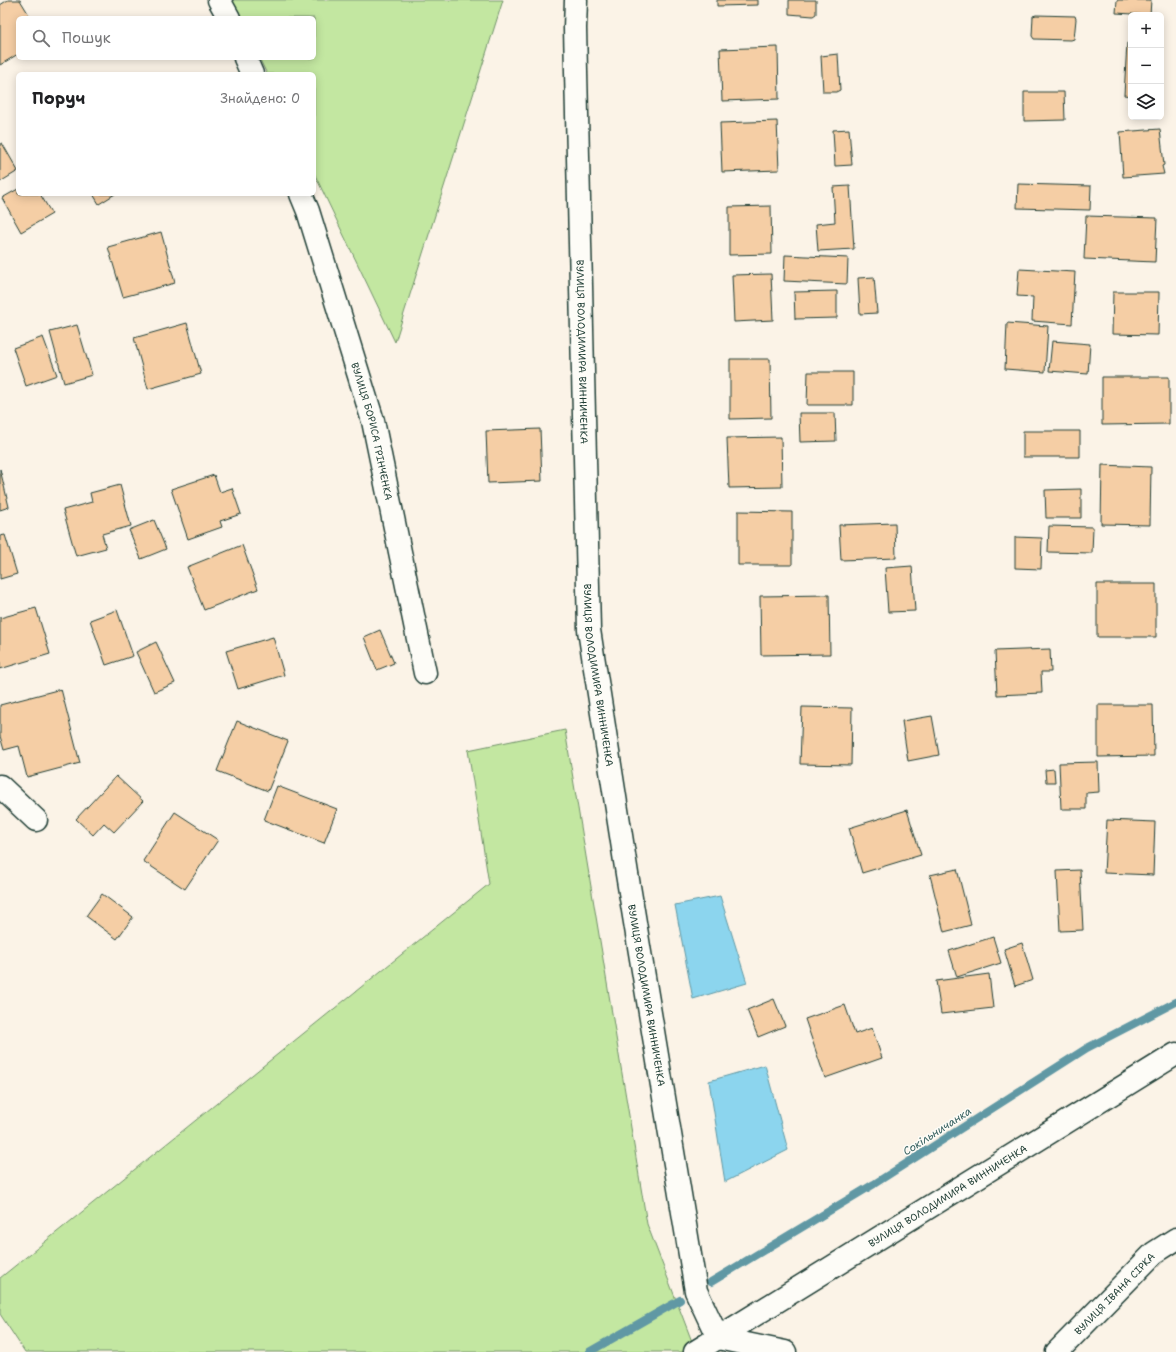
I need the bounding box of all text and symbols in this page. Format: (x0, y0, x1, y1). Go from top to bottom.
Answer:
map controls (1128, 12, 1164, 120)
button: + (1128, 12, 1164, 48)
search box (16, 16, 316, 60)
icon: search (30, 27, 52, 49)
text: Пошук (62, 28, 111, 48)
button: − (1128, 48, 1164, 84)
button: layers (1128, 84, 1164, 120)
text: Поруч (32, 87, 85, 109)
text: Знайдено: 0 (220, 90, 300, 107)
street label: ВУЛИЦЯ ВОЛОДИМИРА ВИННИЧЕНКА (573, 260, 591, 444)
street label: ВУЛИЦЯ БОРИСА ГРІНЧЕНКА (348, 361, 395, 501)
street label: ВУЛИЦЯ ВОЛОДИМИРА ВИННИЧЕНКА (581, 584, 616, 767)
street label: ВУЛИЦЯ ВОЛОДИМИРА ВИННИЧЕНКА (625, 903, 668, 1087)
water label: Сокільничанка (900, 1104, 975, 1159)
street label: ВУЛИЦЯ ВОЛОДИМИРА ВИННИЧЕНКА (866, 1142, 1030, 1250)
street label: ВУЛИЦЯ ІВАНА СІРКА (1072, 1250, 1158, 1338)

